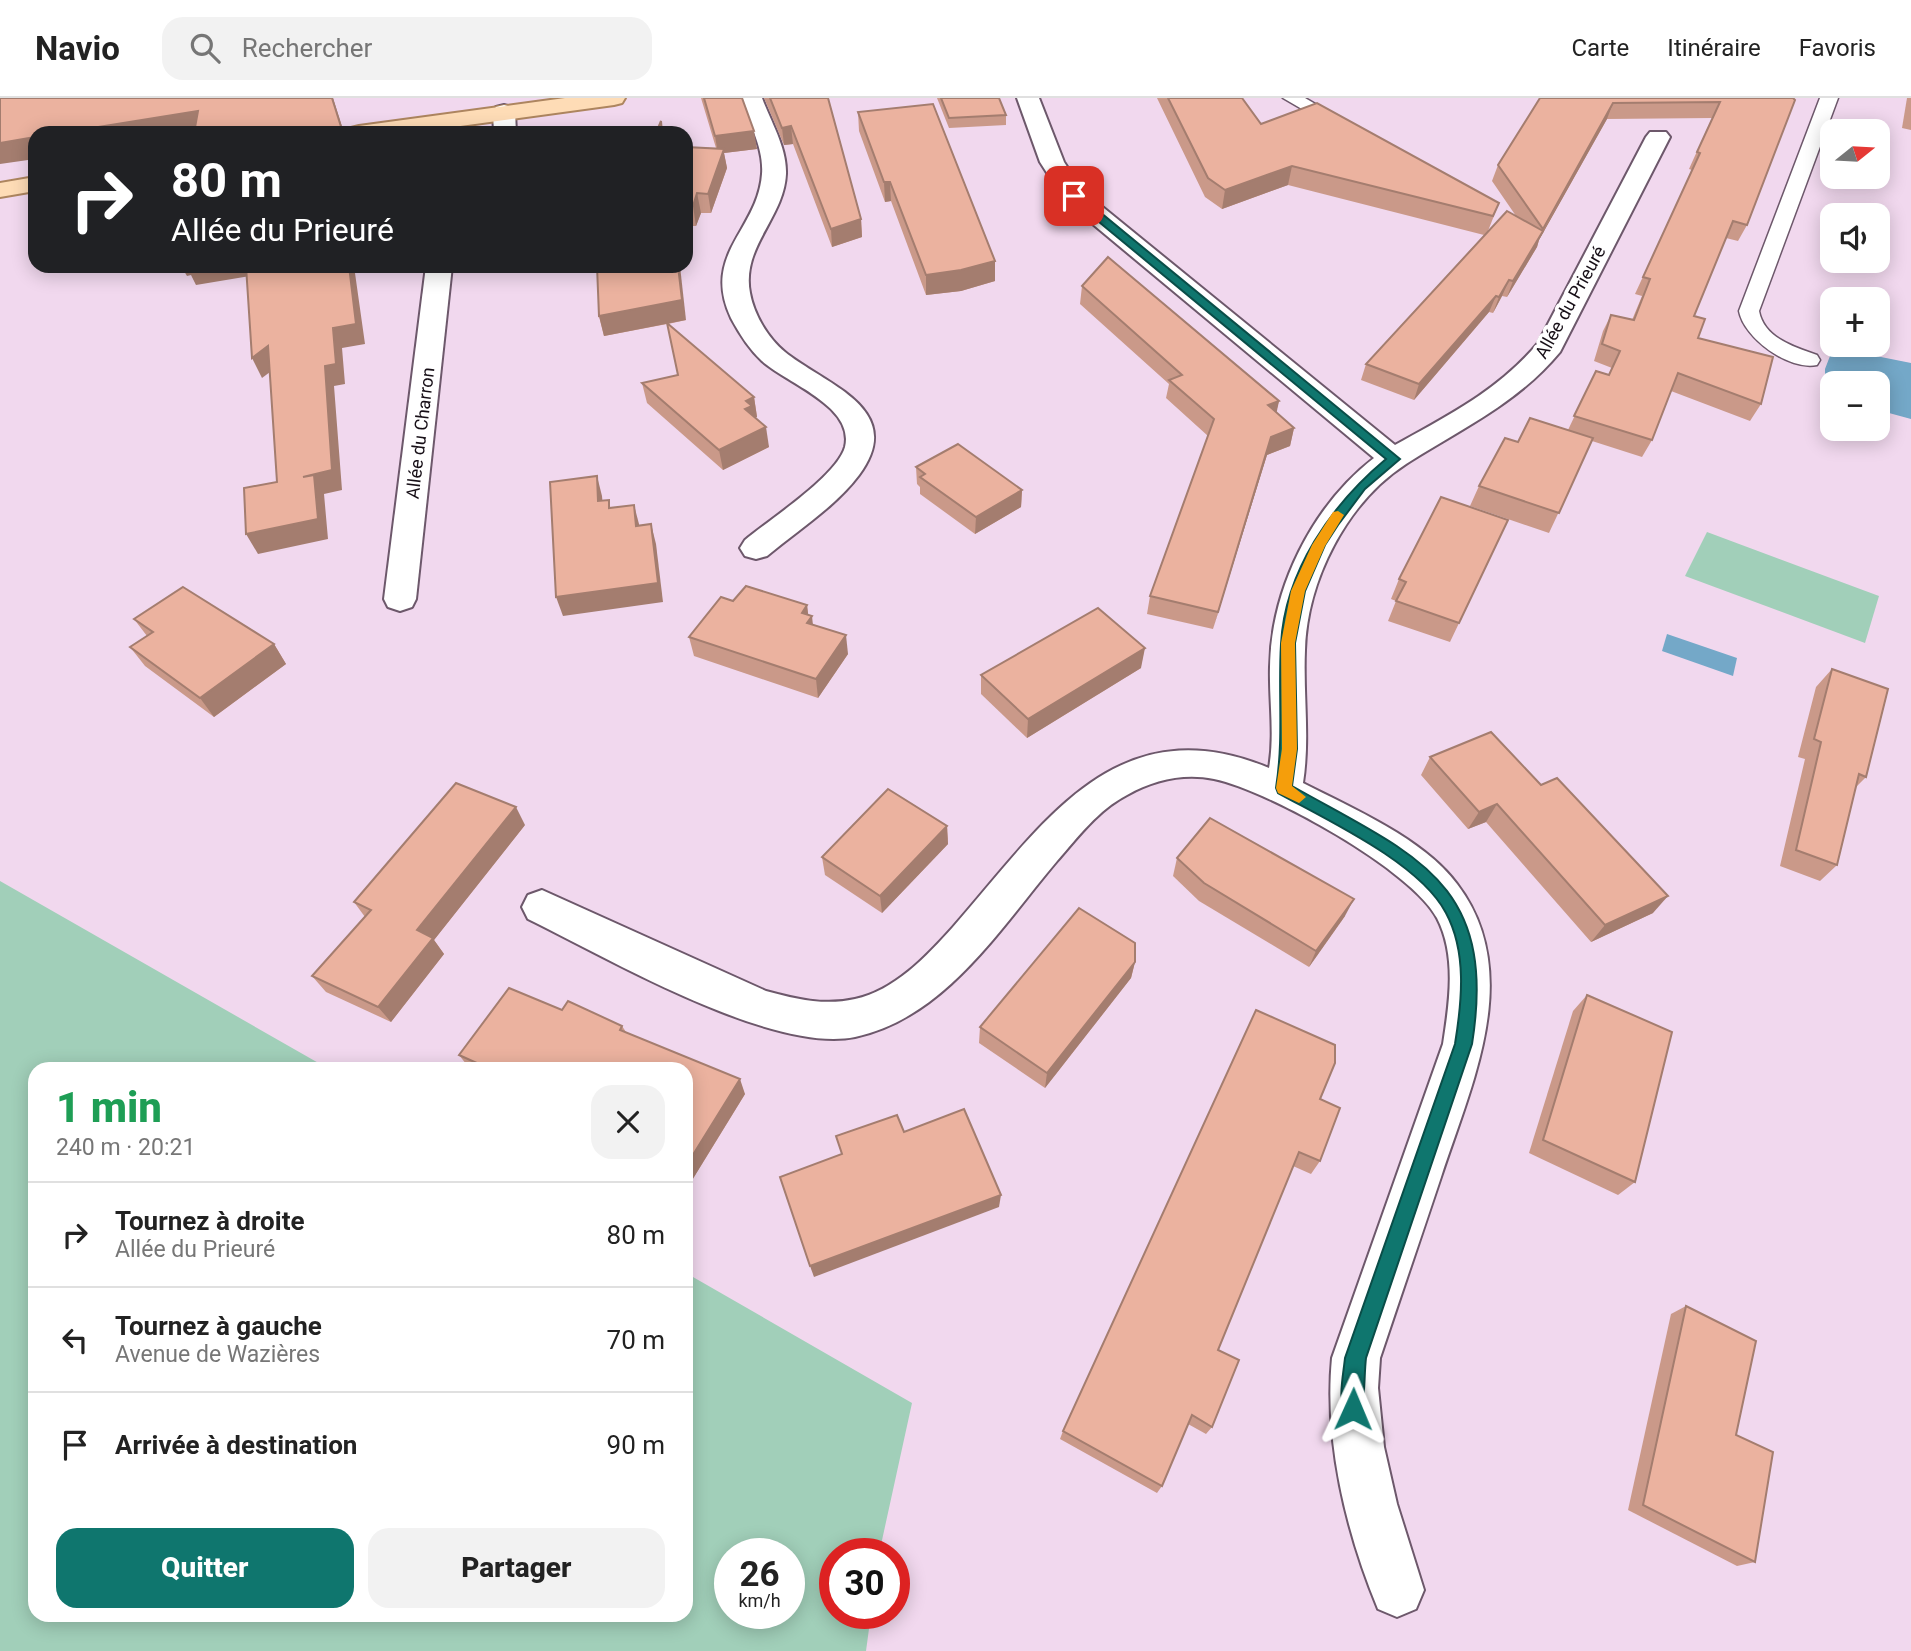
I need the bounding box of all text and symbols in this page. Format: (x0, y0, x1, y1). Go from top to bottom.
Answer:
search box (162, 17, 652, 80)
text: Navio (35, 29, 120, 68)
icon: search (186, 29, 224, 67)
text: Rechercher (242, 33, 372, 63)
text: Carte (1571, 34, 1629, 62)
text: Itinéraire (1667, 34, 1761, 62)
text: Favoris (1799, 34, 1876, 62)
north arrow (1820, 119, 1890, 189)
map controls (1820, 119, 1890, 441)
text: 80 m (171, 152, 282, 209)
icon: right (56, 154, 147, 245)
pin (1044, 166, 1104, 226)
icon: arrive (1055, 177, 1093, 215)
button: sound (1820, 203, 1890, 273)
text: Allée du Prieuré (171, 211, 394, 249)
street label: Allée du Prieuré (1530, 242, 1610, 362)
button: + (1820, 287, 1890, 357)
street label: Allée du Charron (402, 366, 438, 500)
button: − (1820, 371, 1890, 441)
text: 1 min (56, 1083, 162, 1132)
button: close (591, 1085, 665, 1159)
text: 240 m · 20:21 (56, 1134, 195, 1161)
text: Tournez à droite (115, 1206, 305, 1236)
icon: right (56, 1216, 94, 1254)
text: 80 m (607, 1220, 665, 1250)
text: Allée du Prieuré (115, 1236, 275, 1263)
text: Tournez à gauche (115, 1311, 322, 1341)
icon: left (56, 1321, 94, 1359)
text: 70 m (607, 1325, 665, 1355)
text: Avenue de Wazières (115, 1341, 320, 1368)
position arrow (1316, 1372, 1390, 1446)
icon: arrive (56, 1426, 94, 1464)
text: Arrivée à destination (115, 1430, 357, 1460)
text: 90 m (607, 1430, 665, 1460)
button: Quitter (56, 1528, 354, 1608)
button: Partager (368, 1528, 665, 1608)
speed limit sign: 30 (819, 1538, 910, 1629)
text: 26 (739, 1554, 780, 1595)
text: km/h (738, 1590, 781, 1611)

